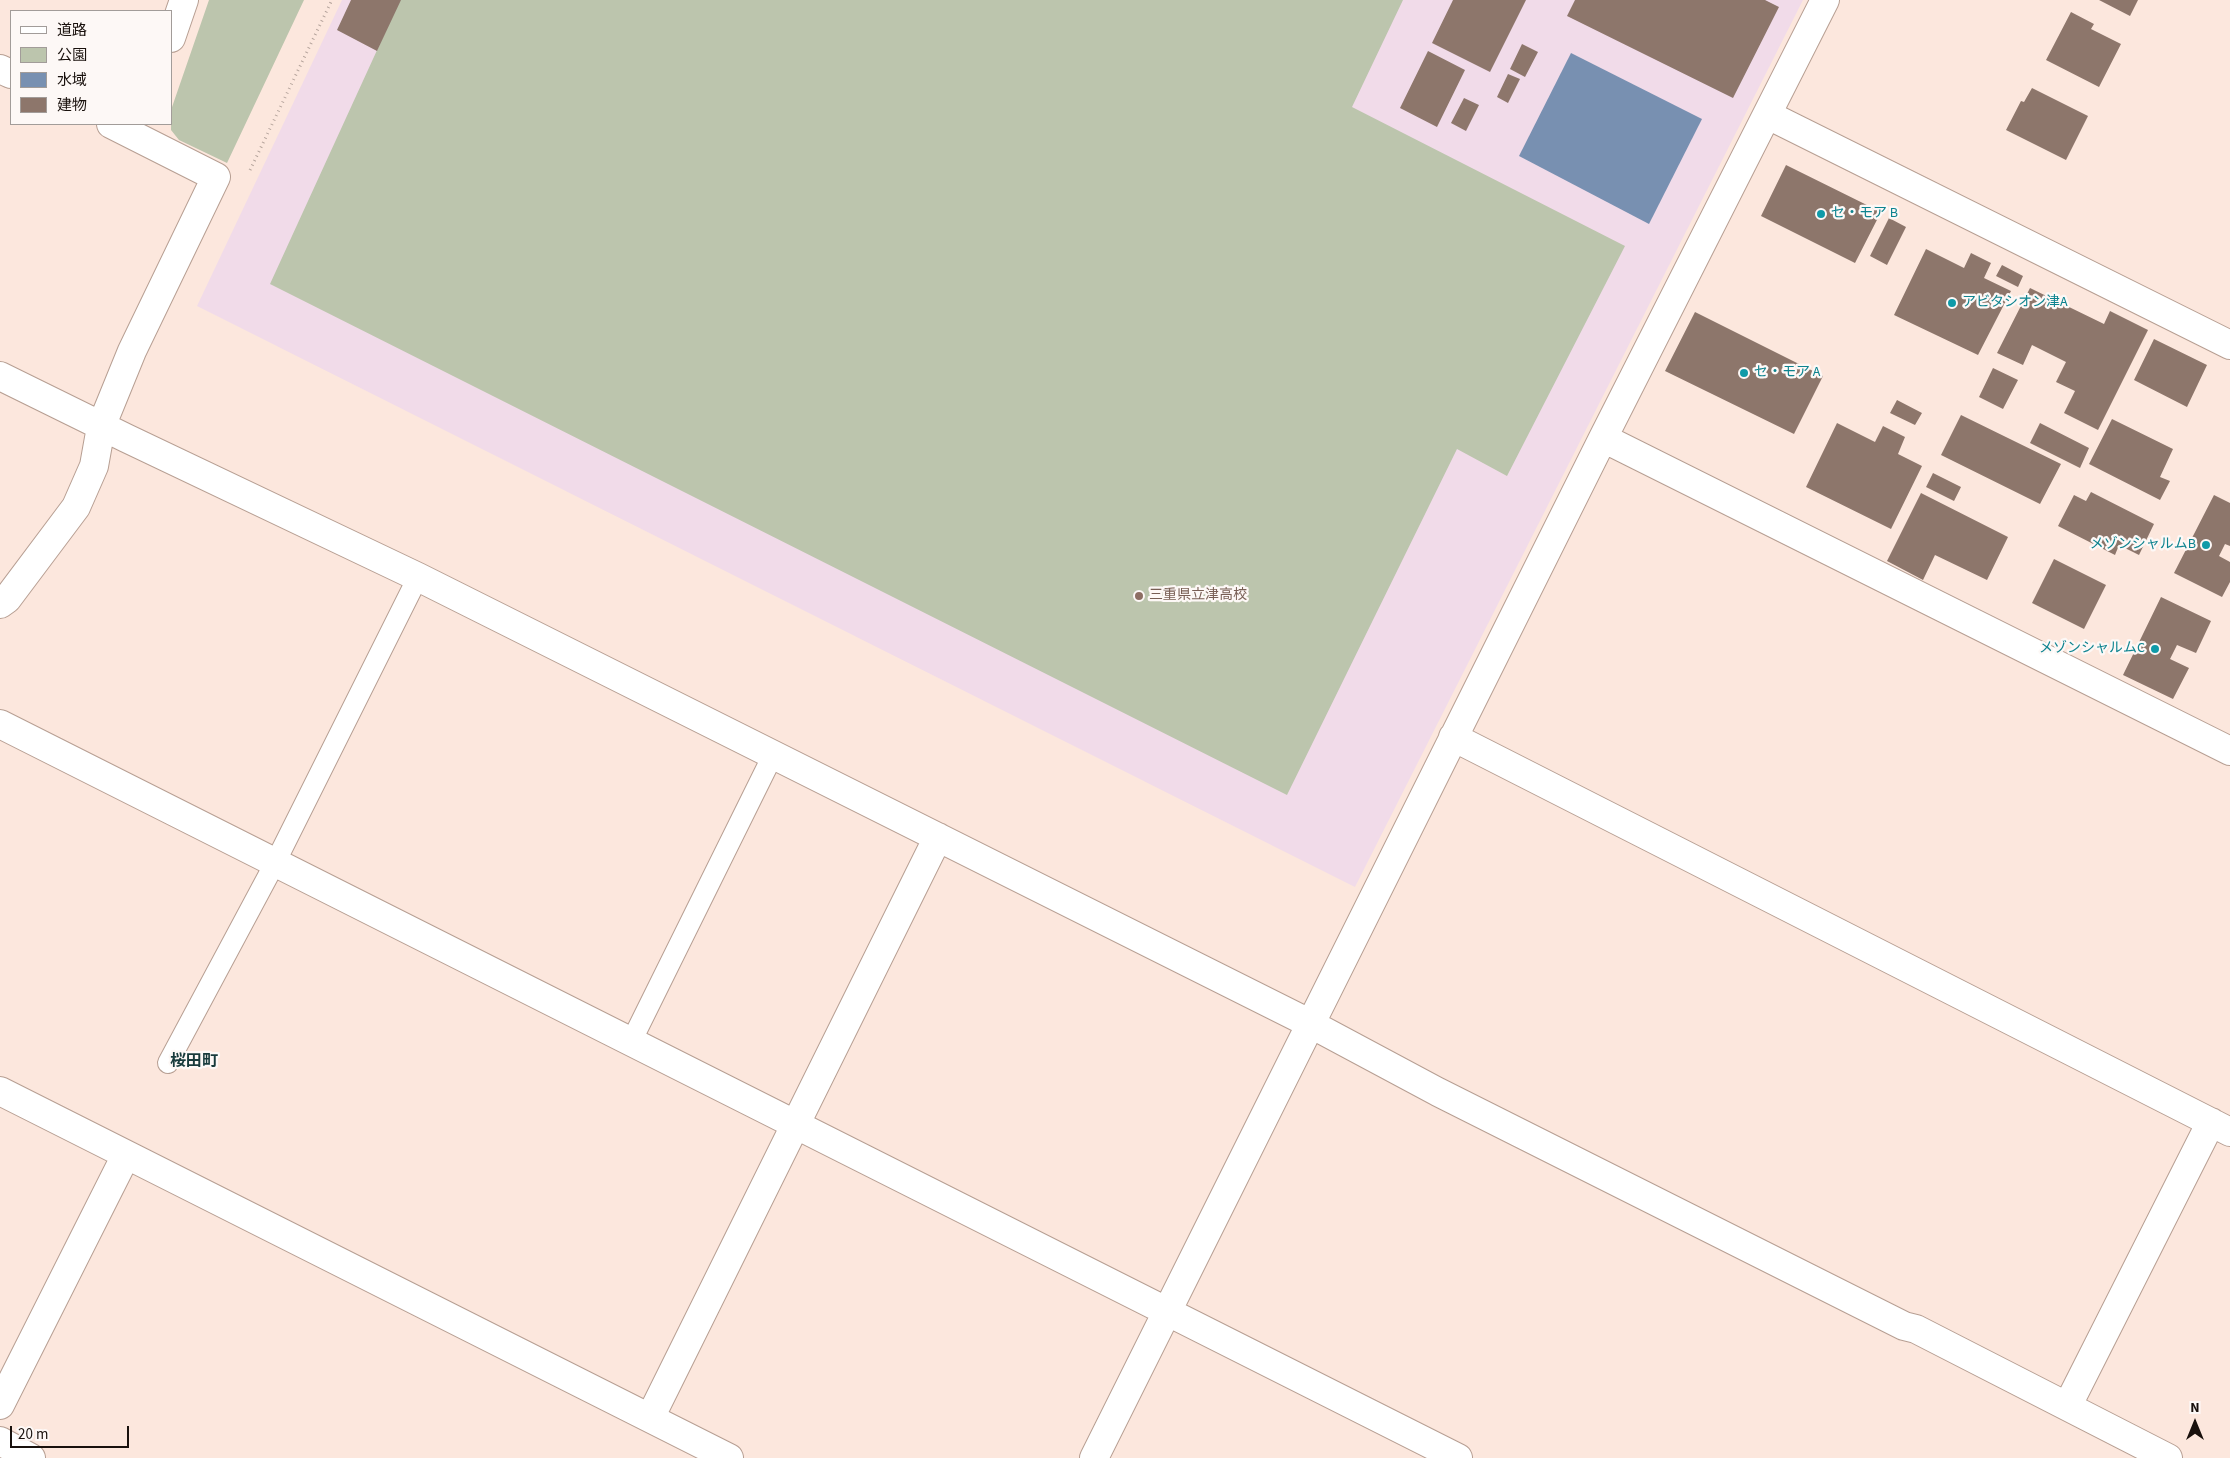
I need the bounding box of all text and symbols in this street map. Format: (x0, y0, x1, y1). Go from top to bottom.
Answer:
legend (10, 10, 172, 125)
text: 道路 (57, 20, 87, 41)
text: 公園 (57, 45, 87, 66)
text: 水域 (57, 70, 87, 91)
text: 建物 (57, 95, 87, 116)
place label: セ・モア B (1831, 206, 1898, 222)
marker: セ・モア B (1815, 208, 1827, 220)
place label: アビタシオン津A (1962, 295, 2068, 311)
marker: アビタシオン津A (1946, 297, 1958, 309)
place label: セ・モア A (1754, 365, 1820, 381)
marker: セ・モア A (1738, 367, 1750, 379)
place label: メゾンシャルムB (2090, 537, 2196, 553)
marker: メゾンシャルムB (2200, 539, 2212, 551)
place label: 三重県立津高校 (1149, 588, 1247, 604)
marker: 三重県立津高校 (1133, 590, 1145, 602)
place label: メゾンシャルムC (2039, 641, 2145, 657)
marker: メゾンシャルムC (2149, 643, 2161, 655)
district label: 桜田町 (170, 1052, 218, 1072)
north arrow (2170, 1398, 2220, 1448)
text: N (2190, 1398, 2200, 1418)
scale bar (12, 1416, 131, 1448)
text: 20 m (18, 1424, 48, 1445)

